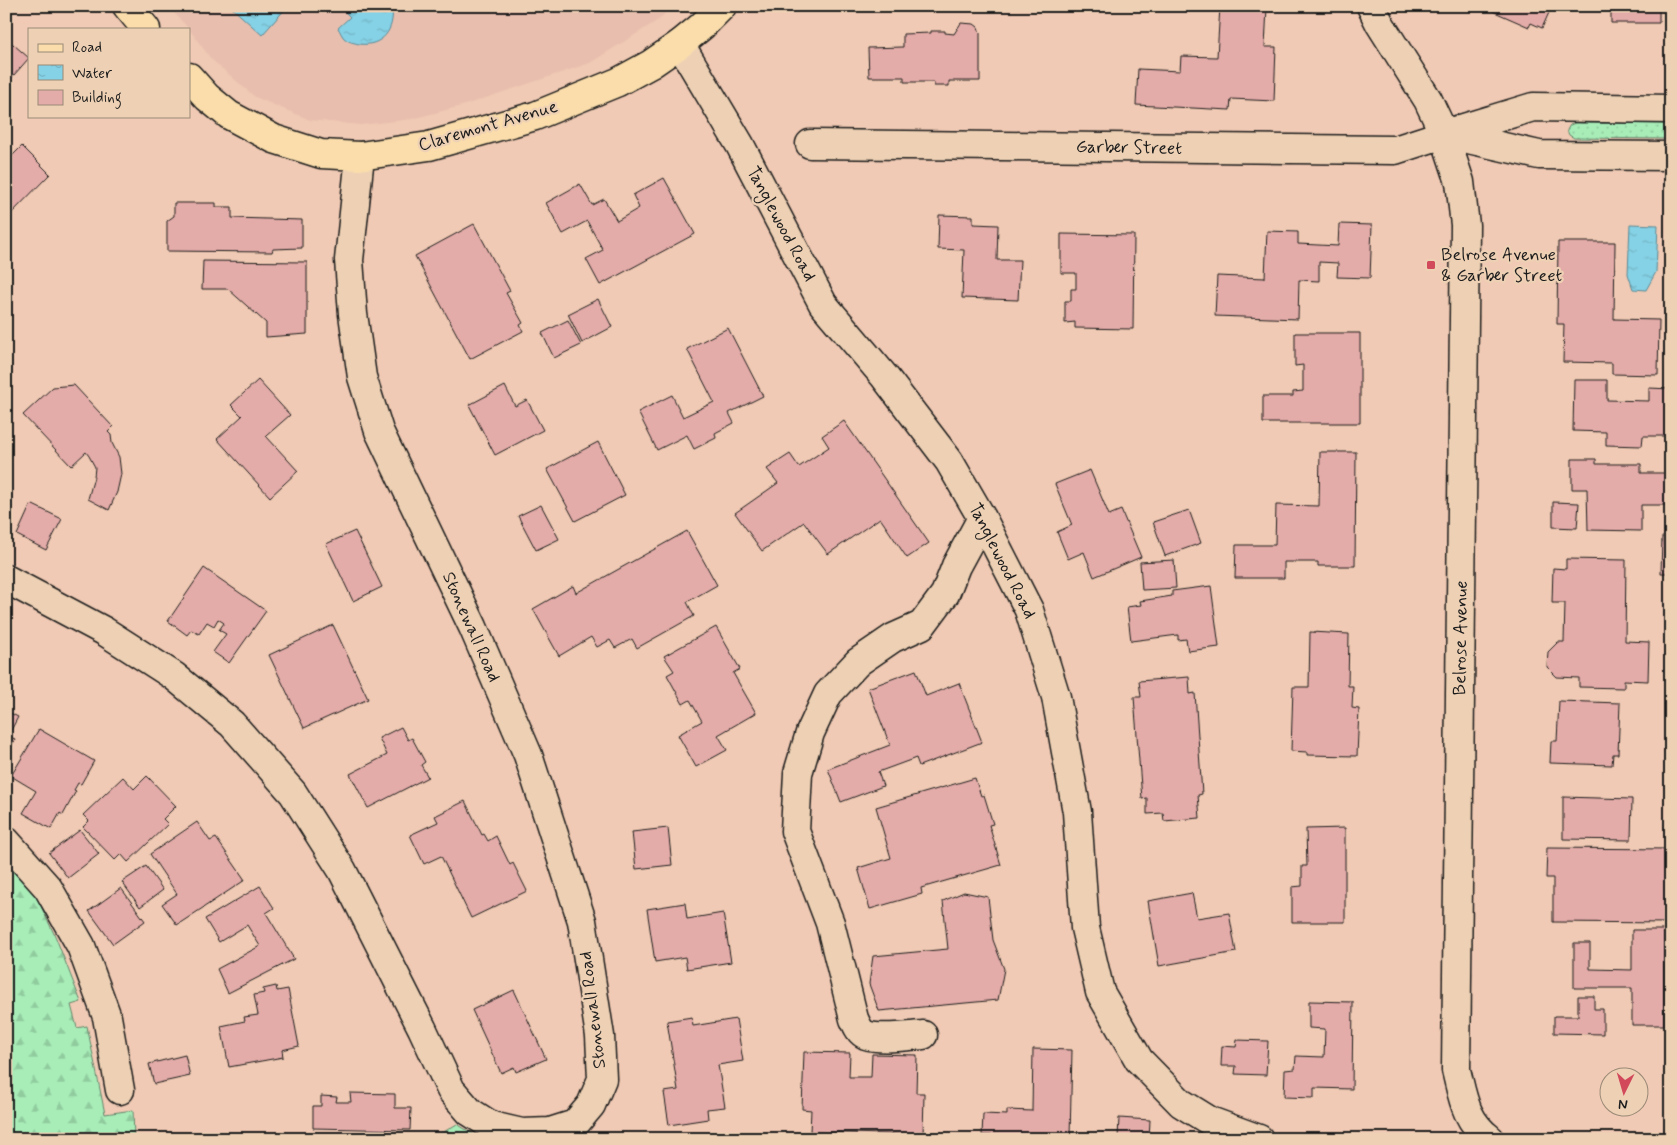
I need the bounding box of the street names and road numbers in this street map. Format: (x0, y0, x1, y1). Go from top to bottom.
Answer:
street label: Claremont Avenue (416, 95, 561, 157)
street label: Garber Street (1076, 135, 1183, 161)
street label: Tanglewood Road (740, 162, 821, 286)
street label: Tanglewood Road (962, 499, 1042, 623)
street label: Stonewall Road (436, 568, 506, 686)
street label: Belrose Avenue (1448, 580, 1474, 696)
street label: Stonewall Road (574, 950, 612, 1070)

